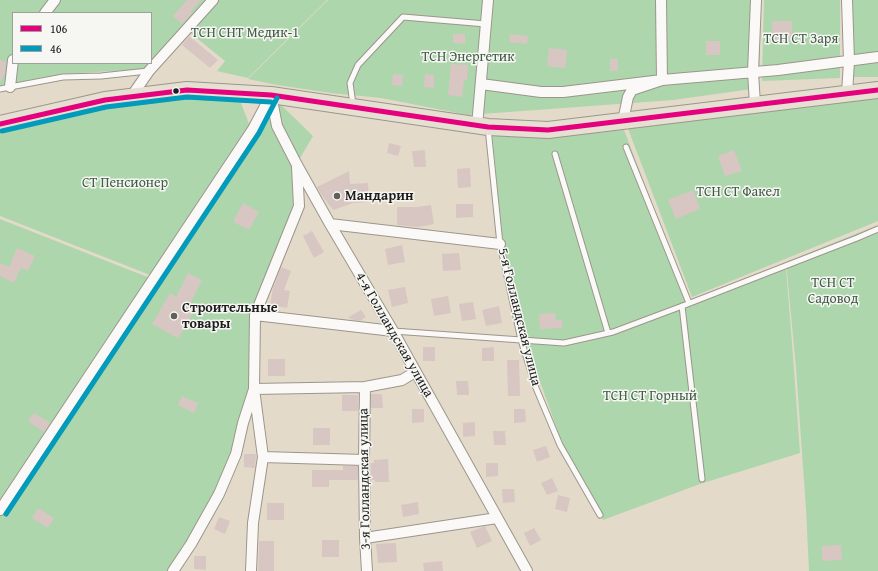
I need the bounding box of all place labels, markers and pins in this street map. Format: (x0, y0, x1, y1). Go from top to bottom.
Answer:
unlabelled marker (171, 86, 181, 96)
place label: Мандарин (345, 188, 414, 204)
marker: Мандарин (332, 191, 342, 201)
place label: Строительные товары (182, 300, 278, 332)
marker: Строительные товары (169, 311, 179, 321)

